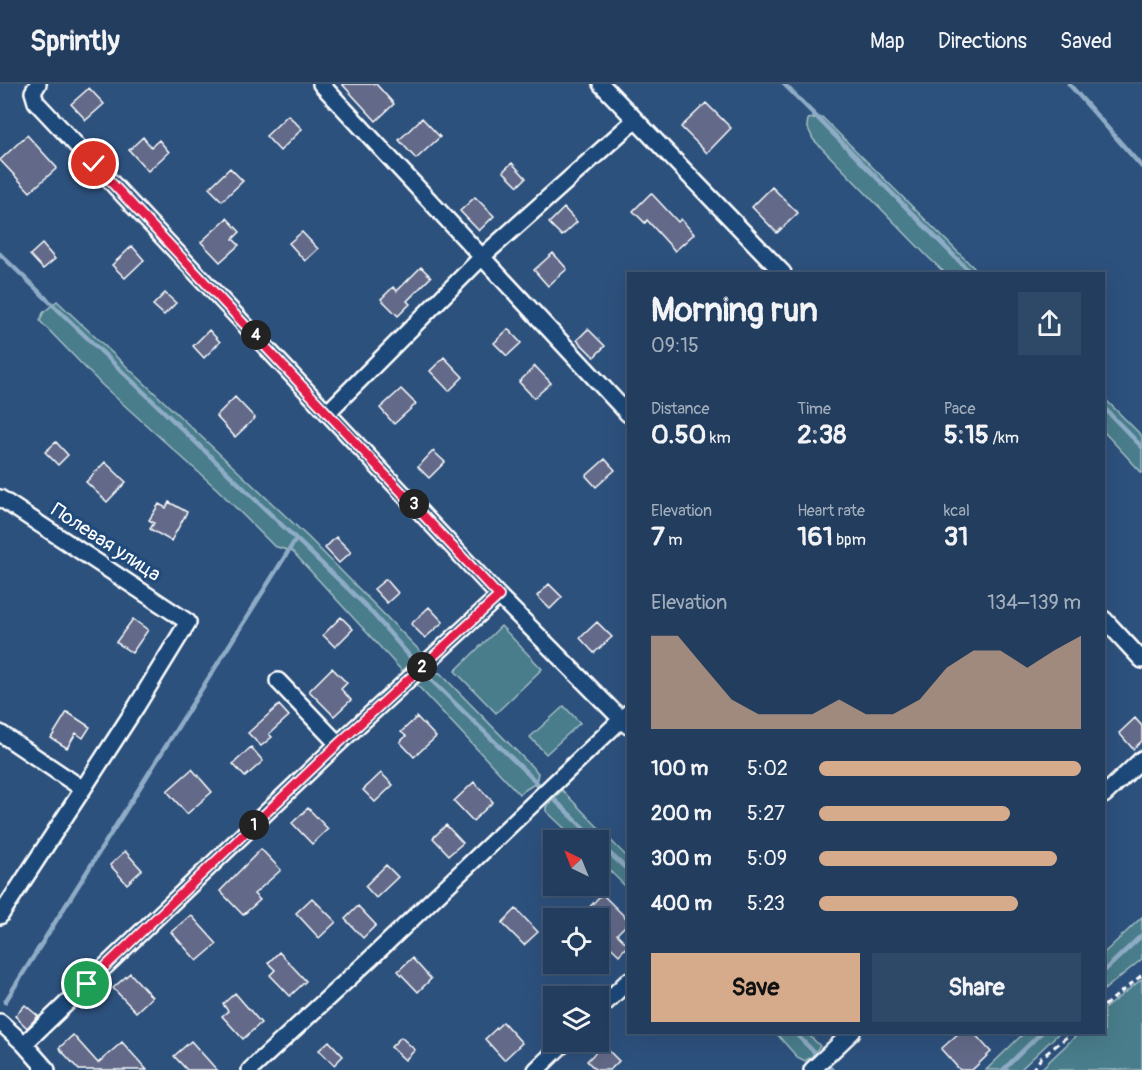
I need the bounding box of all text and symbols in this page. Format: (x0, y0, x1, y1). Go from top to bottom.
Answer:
text: Sprintly (30, 24, 120, 59)
text: Map (870, 28, 905, 55)
text: Directions (938, 28, 1027, 55)
text: Saved (1060, 28, 1112, 55)
pin (68, 138, 119, 189)
icon: check (77, 147, 110, 180)
text: Morning run (651, 290, 818, 331)
button: share (1018, 292, 1081, 355)
pin: 4 (241, 320, 271, 350)
text: 4 (251, 325, 261, 345)
text: 09:15 (651, 333, 699, 358)
text: Distance (651, 399, 710, 419)
text: Time (797, 399, 831, 419)
text: Pace (944, 399, 975, 419)
text: 0.50 (651, 419, 706, 451)
text: 2:38 (797, 419, 846, 451)
text: 5:15 (944, 419, 989, 451)
text: km (706, 428, 731, 448)
text: /km (989, 428, 1019, 448)
pin: 3 (399, 489, 429, 519)
text: 3 (410, 494, 418, 514)
street label: Полевая улица (46, 497, 166, 587)
text: Elevation (651, 501, 712, 521)
text: Heart rate (797, 501, 865, 521)
text: kcal (944, 501, 970, 521)
text: 7 (651, 521, 665, 553)
text: 161 (797, 521, 833, 553)
text: 31 (944, 521, 968, 553)
text: m (665, 530, 682, 550)
text: bpm (833, 530, 866, 550)
text: Elevation (651, 590, 727, 615)
text: 134–139 m (987, 590, 1081, 615)
pin: 2 (407, 652, 437, 682)
text: 2 (418, 657, 426, 677)
text: 100 m (651, 756, 708, 781)
text: 5:02 (747, 756, 788, 781)
text: 200 m (651, 801, 712, 826)
text: 5:27 (747, 801, 785, 826)
pin: 1 (239, 810, 269, 840)
text: 1 (251, 815, 257, 835)
north arrow (543, 830, 609, 896)
map controls (543, 830, 609, 1052)
text: 300 m (651, 846, 712, 871)
text: 5:09 (747, 846, 787, 871)
text: 400 m (651, 891, 712, 916)
text: 5:23 (747, 891, 785, 916)
button: locate (543, 908, 609, 974)
button: Save (651, 953, 860, 1022)
button: Share (872, 953, 1081, 1022)
pin (61, 958, 112, 1009)
icon: arrive (70, 967, 103, 1000)
button: layers (543, 986, 609, 1052)

